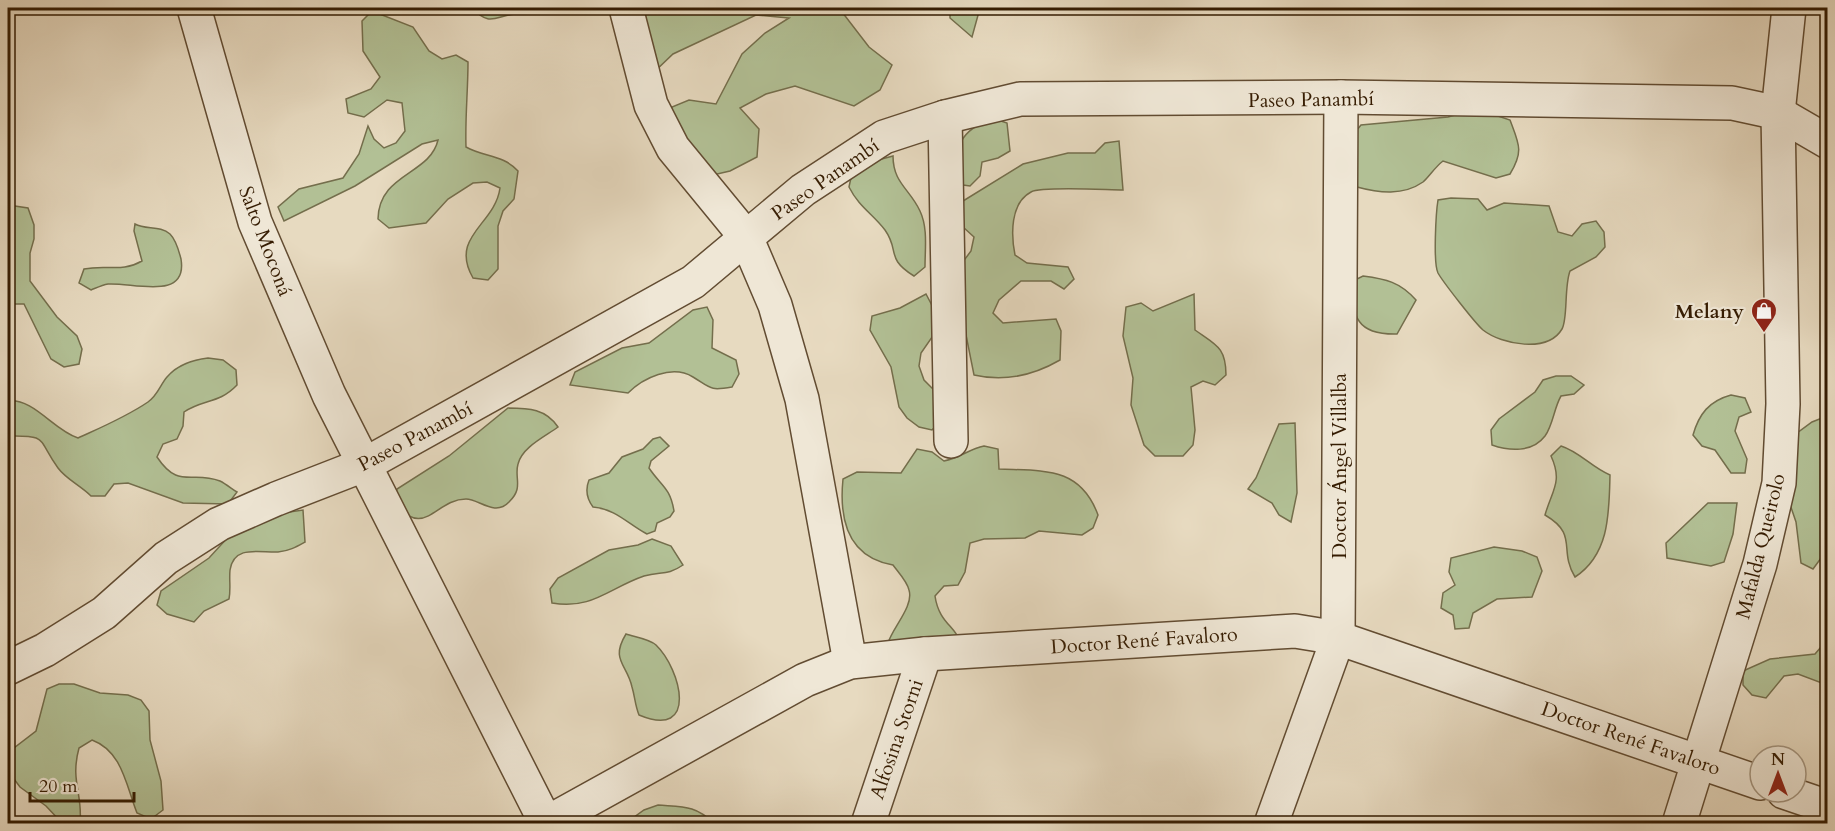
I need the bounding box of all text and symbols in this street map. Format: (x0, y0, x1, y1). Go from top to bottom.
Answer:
street label: Paseo Panambí (1248, 85, 1375, 114)
street label: Paseo Panambí (766, 132, 885, 227)
street label: Salto Moconá (232, 182, 299, 300)
shop icon: Melany (1749, 296, 1779, 334)
place label: Melany (1675, 298, 1745, 325)
street label: Doctor Ángel Villalba (1326, 373, 1353, 559)
street label: Paseo Panambí (353, 395, 478, 478)
street label: Mafalda Queirolo (1729, 470, 1792, 622)
street label: Doctor René Favaloro (1050, 620, 1239, 661)
street label: Alfosina Storni (863, 675, 930, 803)
street label: Doctor René Favaloro (1538, 695, 1724, 782)
north arrow (1748, 744, 1808, 804)
text: N (1771, 749, 1785, 771)
scale bar (30, 765, 134, 803)
text: 20 m (39, 774, 78, 799)

